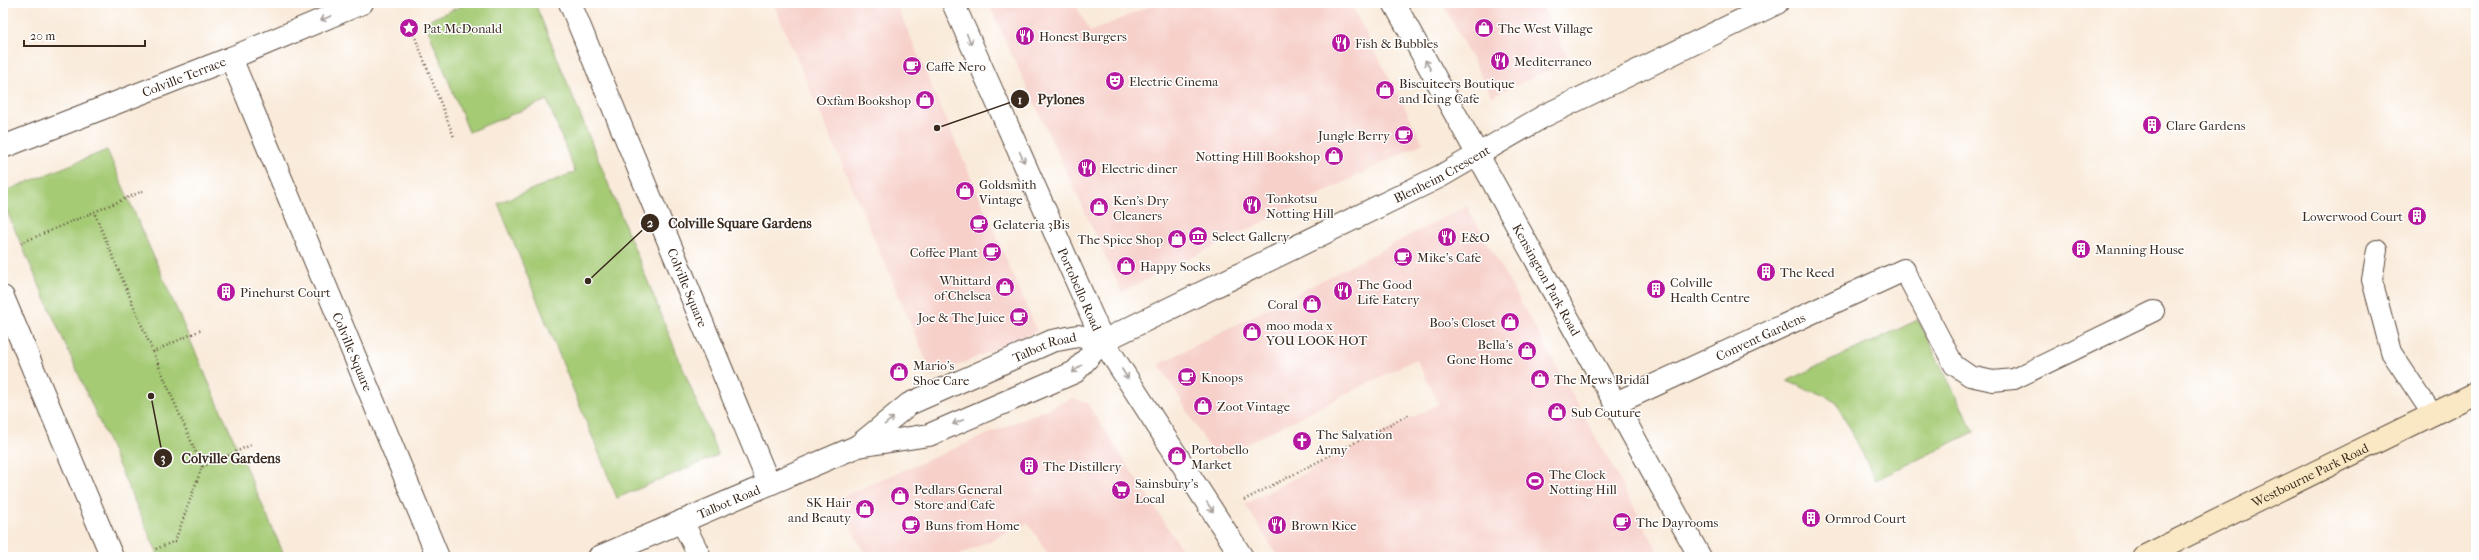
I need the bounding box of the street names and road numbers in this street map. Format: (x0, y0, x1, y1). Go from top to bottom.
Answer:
street label: Colville Terrace (140, 53, 228, 100)
street label: Blenheim Crescent (1391, 142, 1492, 206)
street label: Kensington Park Road (1510, 221, 1584, 339)
street label: Portobello Road (1055, 245, 1105, 334)
street label: Colville Square (665, 246, 711, 330)
street label: Convent Gardens (1713, 309, 1808, 363)
street label: Colville Square (330, 310, 376, 394)
street label: Talbot Road (1010, 329, 1078, 365)
street label: Westbourne Park Road (2248, 439, 2372, 510)
street label: Talbot Road (695, 481, 763, 522)

